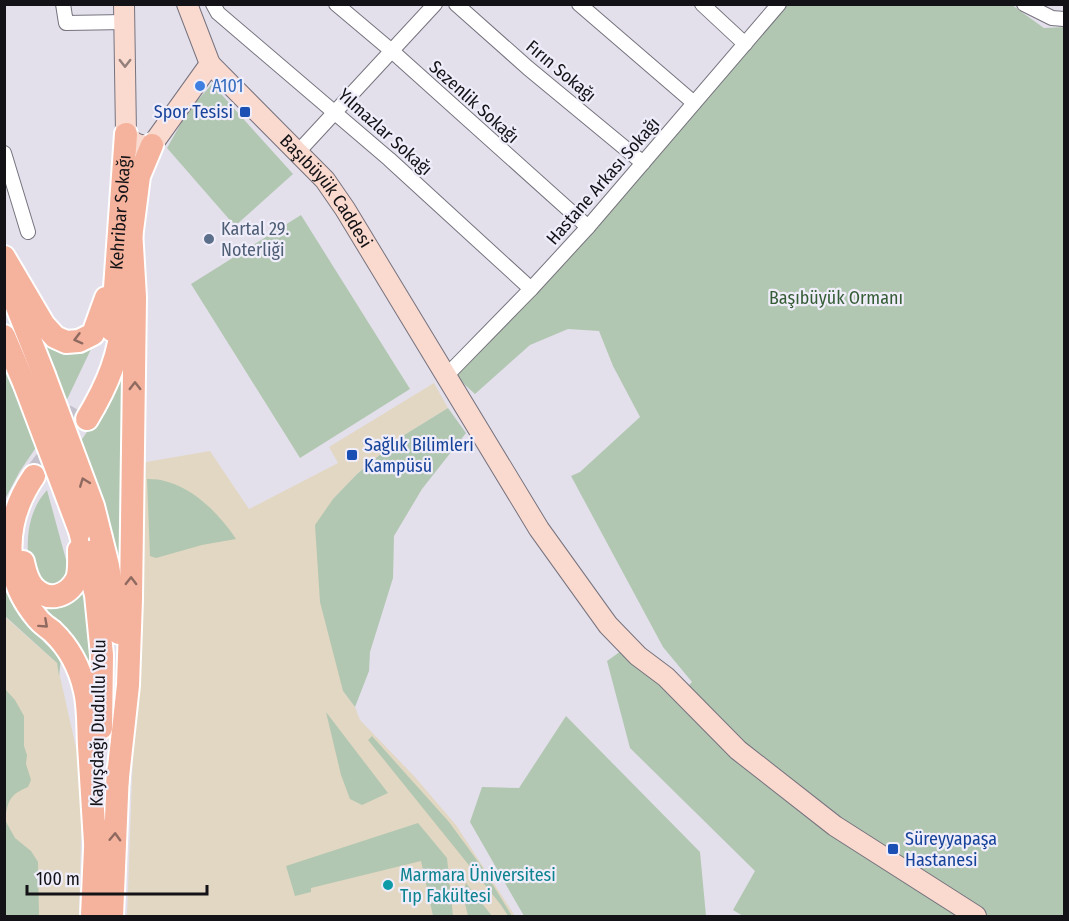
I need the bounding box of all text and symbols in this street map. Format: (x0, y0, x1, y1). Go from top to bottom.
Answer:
street label: Fırın Sokağı (522, 35, 600, 107)
street label: Sezenlik Sokağı (425, 56, 523, 148)
one-way arrow (119, 58, 131, 67)
place label: A101 (212, 75, 244, 97)
marker: A101 (193, 79, 207, 93)
street label: Yılmazlar Sokağı (333, 84, 437, 180)
place label: Spor Tesisi (154, 101, 233, 123)
marker: Spor Tesisi (238, 105, 252, 119)
street label: Hastane Arkası Sokağı (542, 113, 664, 249)
street label: Başıbüyük Caddesi (275, 130, 377, 252)
street label: Kehribar Sokağı (105, 154, 135, 271)
place label: Kartal 29. Noterliği (221, 218, 289, 261)
marker: Kartal 29. Noterliği (202, 232, 216, 246)
park label: Başıbüyük Ormanı (769, 287, 903, 309)
one-way arrow (73, 332, 84, 344)
one-way arrow (129, 381, 141, 390)
place label: Sağlık Bilimleri Kampüsü (364, 434, 474, 477)
marker: Sağlık Bilimleri Kampüsü (345, 448, 359, 462)
one-way arrow (78, 477, 91, 488)
one-way arrow (125, 576, 137, 585)
one-way arrow (37, 617, 47, 628)
street label: Kayışdağı Dudullu Yolu (86, 639, 110, 807)
place label: Süreyyapaşa Hastanesi (905, 828, 997, 871)
one-way arrow (109, 833, 122, 842)
marker: Süreyyapaşa Hastanesi (886, 842, 900, 856)
scale bar (27, 858, 207, 896)
place label: Marmara Üniversitesi Tıp Fakültesi (400, 864, 556, 907)
text: 100 m (36, 868, 80, 890)
marker: Marmara Üniversitesi Tıp Fakültesi (381, 878, 395, 892)

